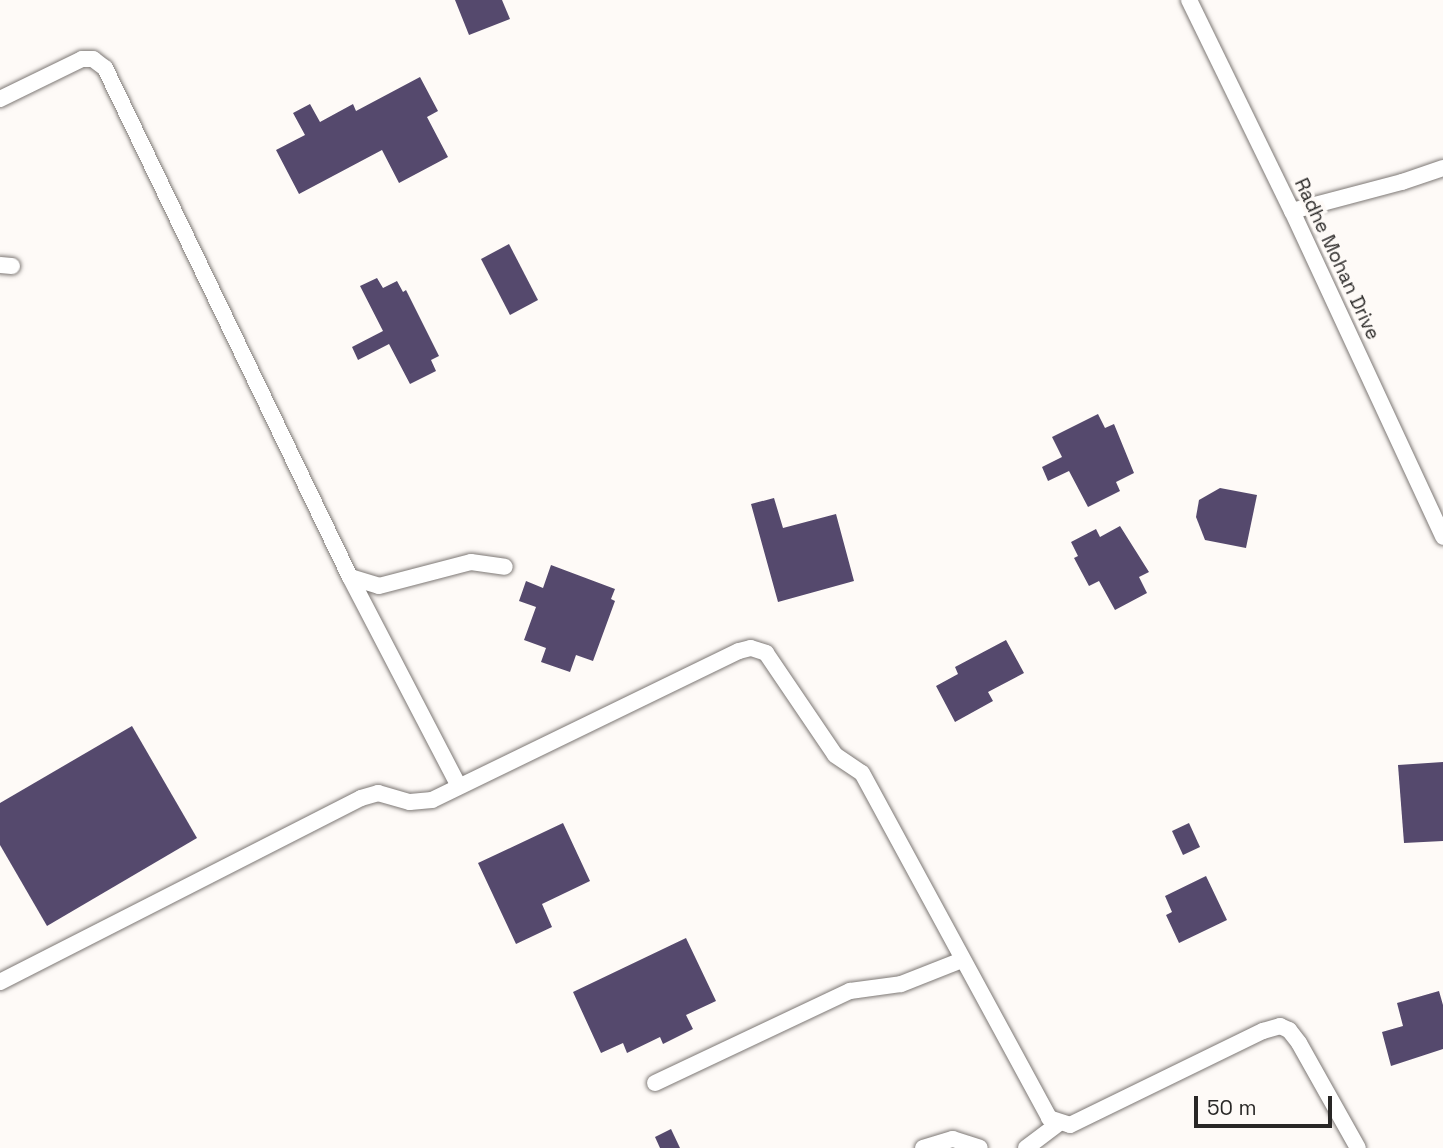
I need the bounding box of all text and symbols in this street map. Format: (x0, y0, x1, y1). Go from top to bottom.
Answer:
street label: Radhe Mohan Drive (1290, 175, 1384, 343)
scale bar (1198, 1082, 1336, 1126)
text: 50 m (1207, 1094, 1257, 1121)

